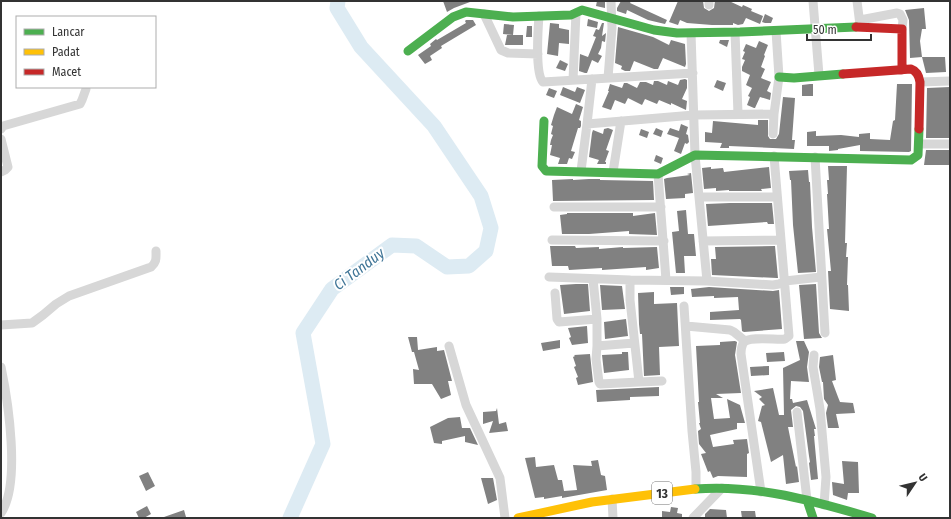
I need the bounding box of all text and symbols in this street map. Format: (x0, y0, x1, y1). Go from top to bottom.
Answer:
legend (16, 16, 156, 88)
scale bar (807, 16, 871, 42)
text: 50 m (813, 23, 837, 37)
text: Lancar (52, 25, 85, 39)
text: Padat (52, 45, 80, 59)
text: Macet (52, 65, 81, 79)
water label: Ci Tanduy (330, 243, 389, 294)
north arrow (895, 463, 935, 503)
text: U (916, 471, 930, 484)
road number: 13 (652, 482, 672, 504)

